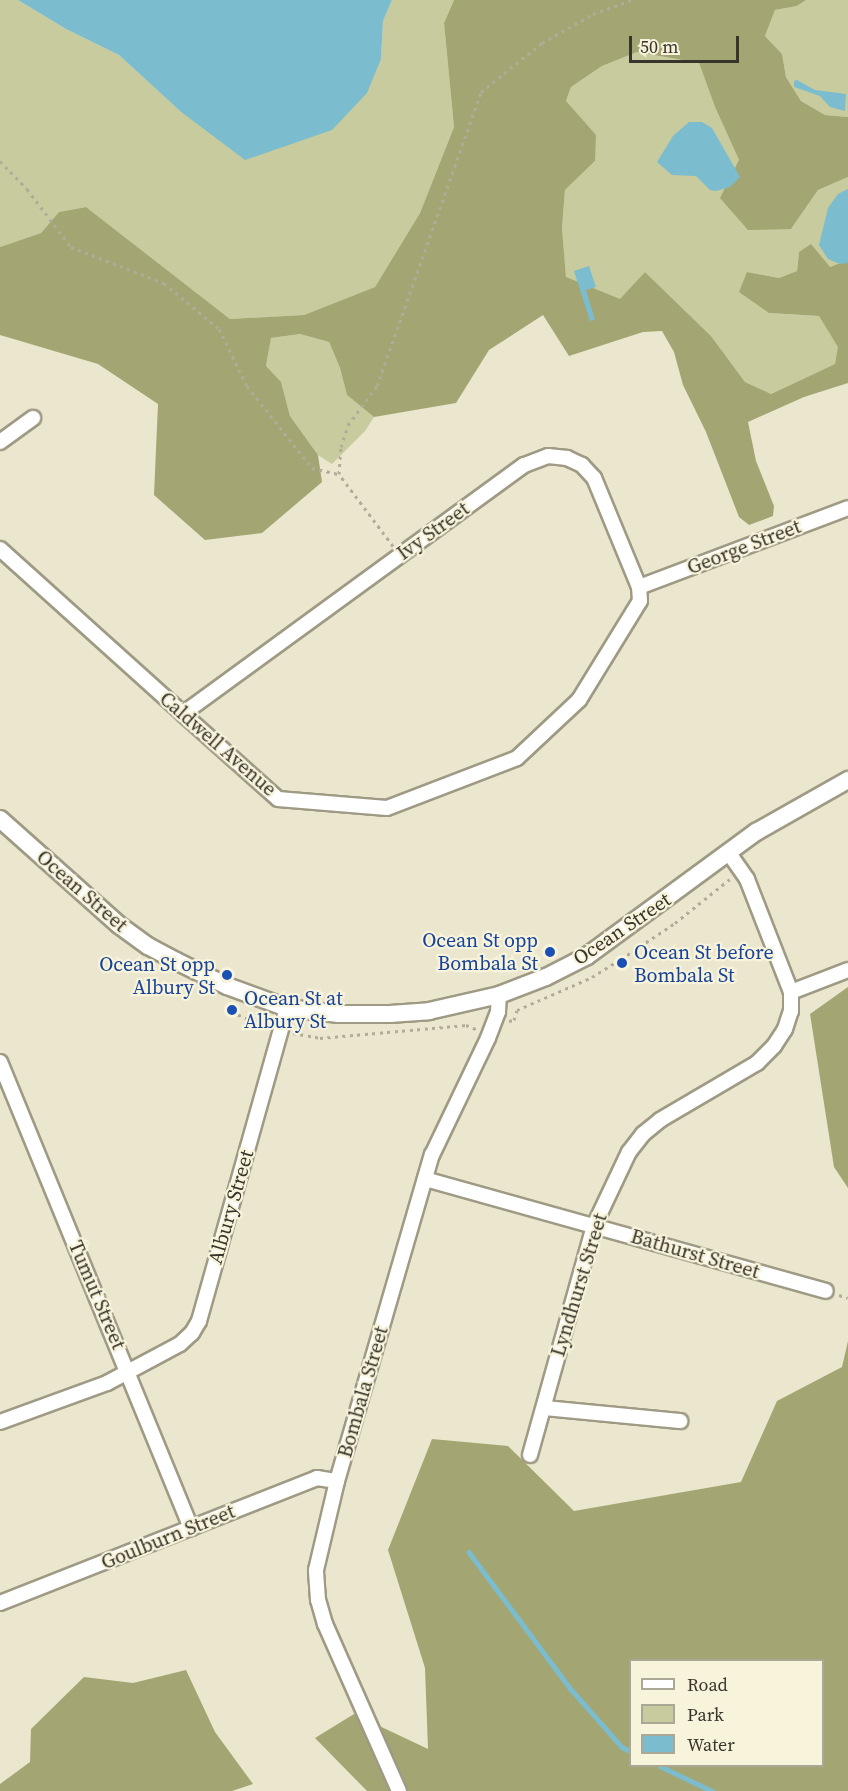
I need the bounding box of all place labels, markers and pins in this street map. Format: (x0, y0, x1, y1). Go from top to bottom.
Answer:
place label: Ocean St opp Bombala St (422, 928, 538, 975)
place label: Ocean St before Bombala St (634, 940, 774, 987)
marker: Ocean St opp Bombala St (543, 945, 557, 959)
place label: Ocean St opp Albury St (99, 952, 215, 999)
marker: Ocean St before Bombala St (615, 956, 629, 970)
marker: Ocean St opp Albury St (220, 968, 234, 982)
place label: Ocean St at Albury St (244, 987, 343, 1034)
marker: Ocean St at Albury St (225, 1003, 239, 1017)

